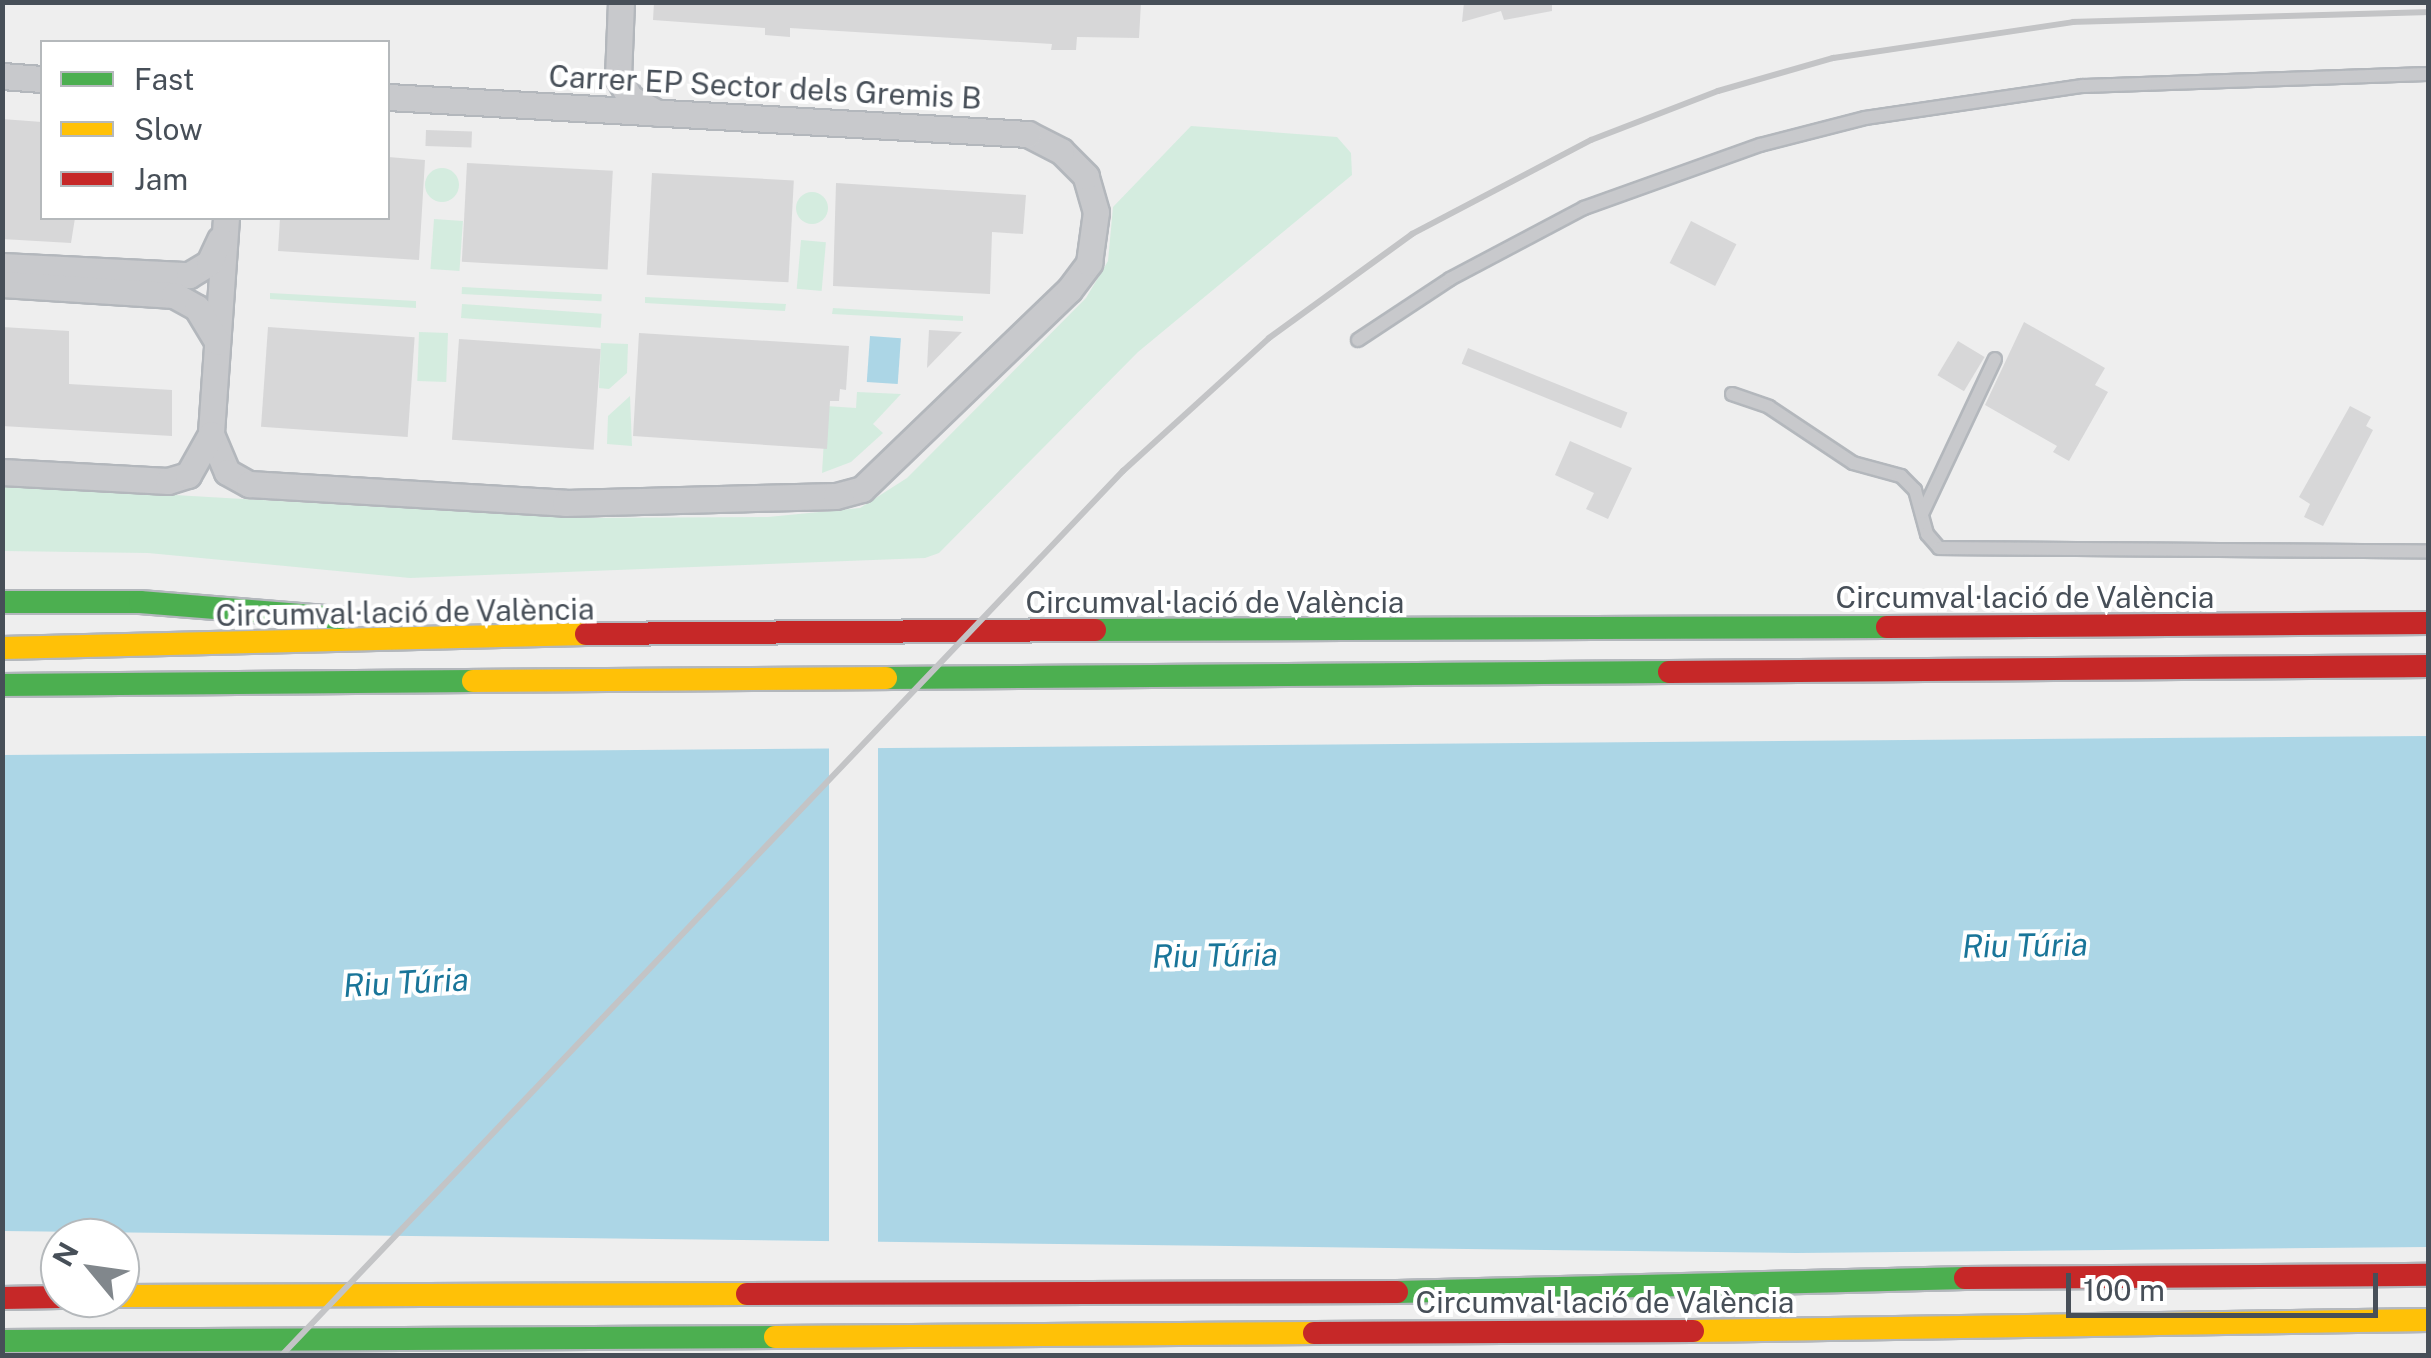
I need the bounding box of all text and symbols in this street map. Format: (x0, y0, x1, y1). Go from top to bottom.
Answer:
legend (40, 40, 390, 220)
street label: Carrer EP Sector dels Gremis B (547, 58, 983, 116)
text: Fast (134, 61, 194, 97)
text: Slow (134, 111, 203, 147)
text: Jam (134, 161, 188, 197)
street label: Circumval·lació de València (1835, 579, 2215, 615)
street label: Circumval·lació de València (1025, 584, 1405, 620)
street label: Circumval·lació de València (215, 591, 595, 633)
water label: Riu Túria (1962, 926, 2088, 966)
water label: Riu Túria (1152, 936, 1278, 976)
water label: Riu Túria (342, 961, 470, 1005)
north arrow (40, 1218, 140, 1318)
text: N (45, 1237, 85, 1272)
scale bar (2071, 1253, 2384, 1315)
text: 100 m (2083, 1272, 2165, 1308)
street label: Circumval·lació de València (1415, 1284, 1795, 1320)

